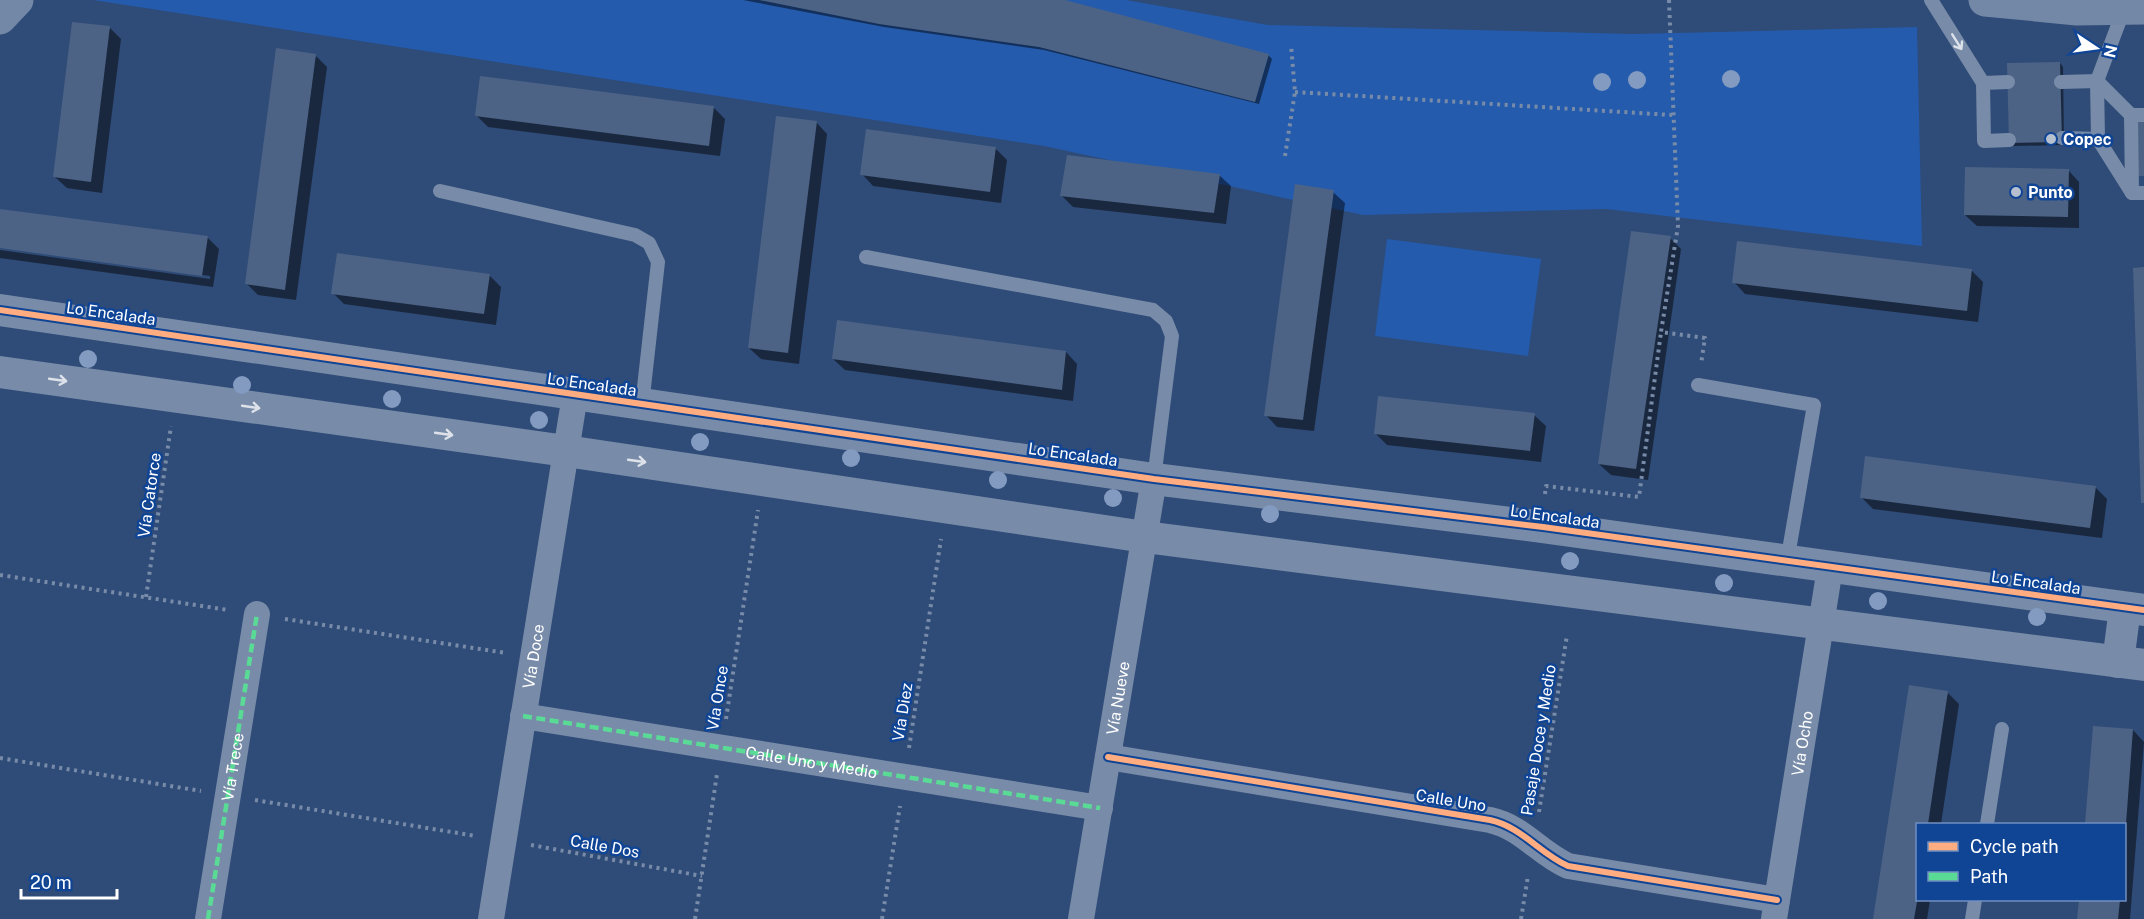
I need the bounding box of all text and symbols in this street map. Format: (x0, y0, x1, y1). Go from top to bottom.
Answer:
north arrow (2066, 18, 2126, 78)
one-way arrow (1951, 33, 1963, 50)
text: N (2099, 43, 2121, 59)
place label: Copec (2063, 130, 2112, 149)
marker: Copec (2044, 132, 2058, 146)
place label: Punto (2028, 183, 2073, 202)
marker: Punto (2009, 185, 2023, 199)
street label: Lo Encalada (65, 298, 157, 329)
street label: Lo Encalada (546, 369, 638, 400)
one-way arrow (48, 374, 67, 385)
one-way arrow (241, 401, 261, 412)
one-way arrow (434, 428, 454, 439)
street label: Lo Encalada (1027, 439, 1119, 470)
street label: Vía Catorce (134, 451, 165, 539)
one-way arrow (627, 456, 647, 467)
street label: Lo Encalada (1509, 501, 1601, 532)
street label: Lo Encalada (1990, 567, 2082, 598)
street label: Vía Doce (519, 623, 548, 690)
street label: Vía Nueve (1103, 660, 1134, 736)
street label: Pasaje Doce y Medio (1517, 663, 1560, 817)
street label: Vía Once (703, 664, 732, 732)
street label: Vía Diez (889, 681, 917, 743)
street label: Vía Ocho (1788, 709, 1817, 777)
street label: Vía Trece (218, 731, 248, 803)
street label: Calle Uno y Medio (744, 743, 879, 782)
street label: Calle Uno (1414, 786, 1488, 815)
legend (1916, 823, 2126, 901)
street label: Calle Dos (569, 831, 641, 862)
text: Cycle path (1970, 836, 2059, 857)
scale bar (21, 862, 117, 900)
text: Path (1970, 866, 2008, 887)
text: 20 m (30, 872, 72, 893)

